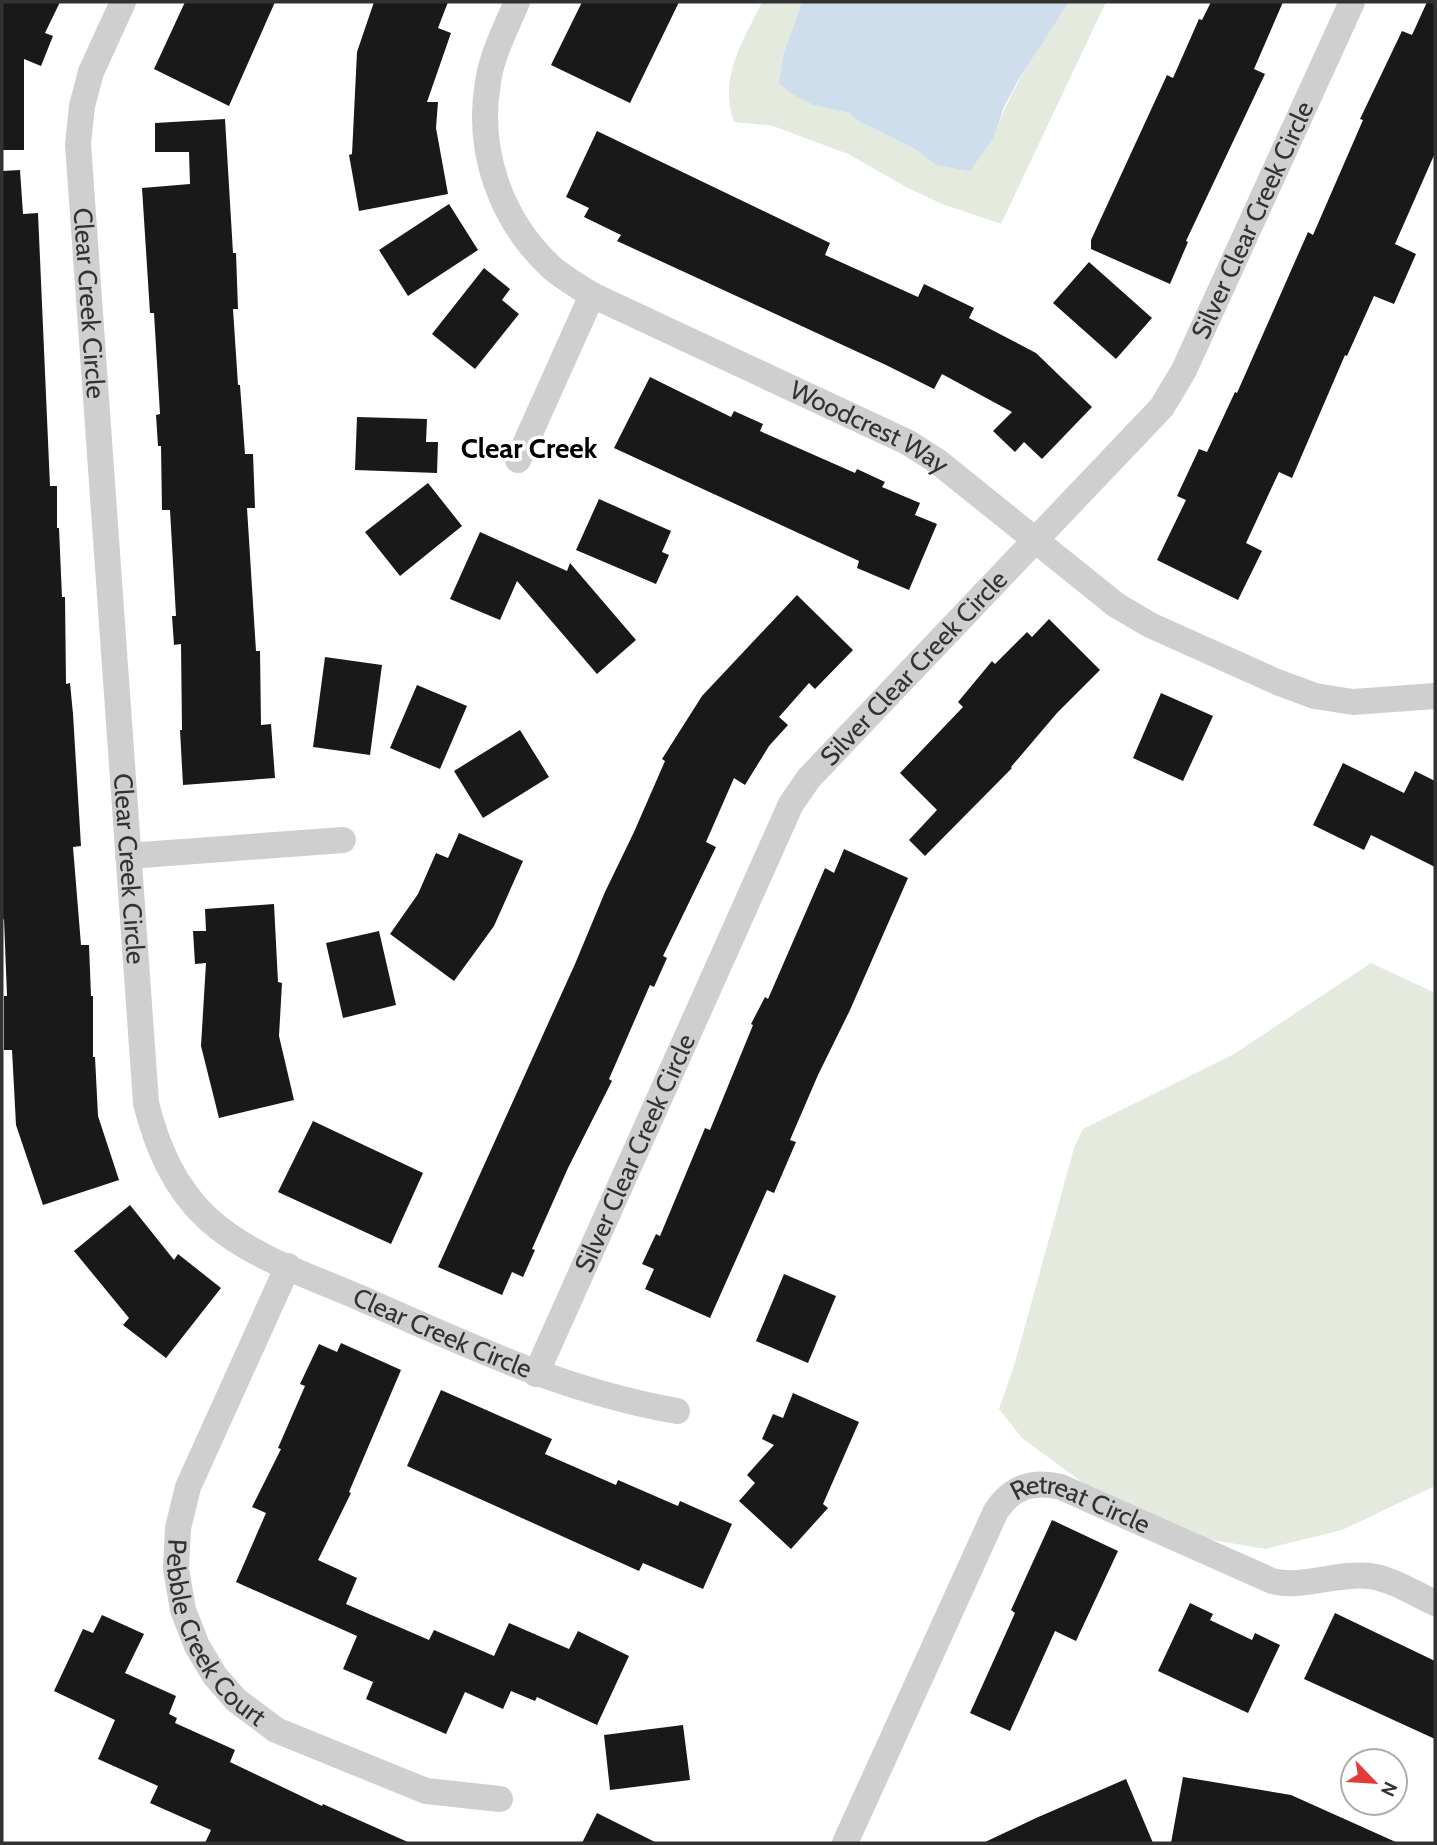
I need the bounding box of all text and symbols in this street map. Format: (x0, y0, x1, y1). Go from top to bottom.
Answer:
street label: Silver Clear Creek Circle (1184, 96, 1320, 344)
street label: Clear Creek Circle (67, 207, 112, 400)
street label: Woodcrest Way (785, 374, 956, 480)
district label: Clear Creek (461, 431, 598, 465)
street label: Silver Clear Creek Circle (813, 564, 1014, 772)
street label: Clear Creek Circle (107, 772, 152, 965)
street label: Silver Clear Creek Circle (568, 1029, 702, 1277)
street label: Clear Creek Circle (348, 1281, 536, 1385)
street label: Retreat Circle (1005, 1468, 1155, 1541)
street label: Pebble Creek Court (160, 1538, 272, 1733)
north arrow (1339, 1747, 1409, 1817)
text: N (1376, 1778, 1402, 1800)

